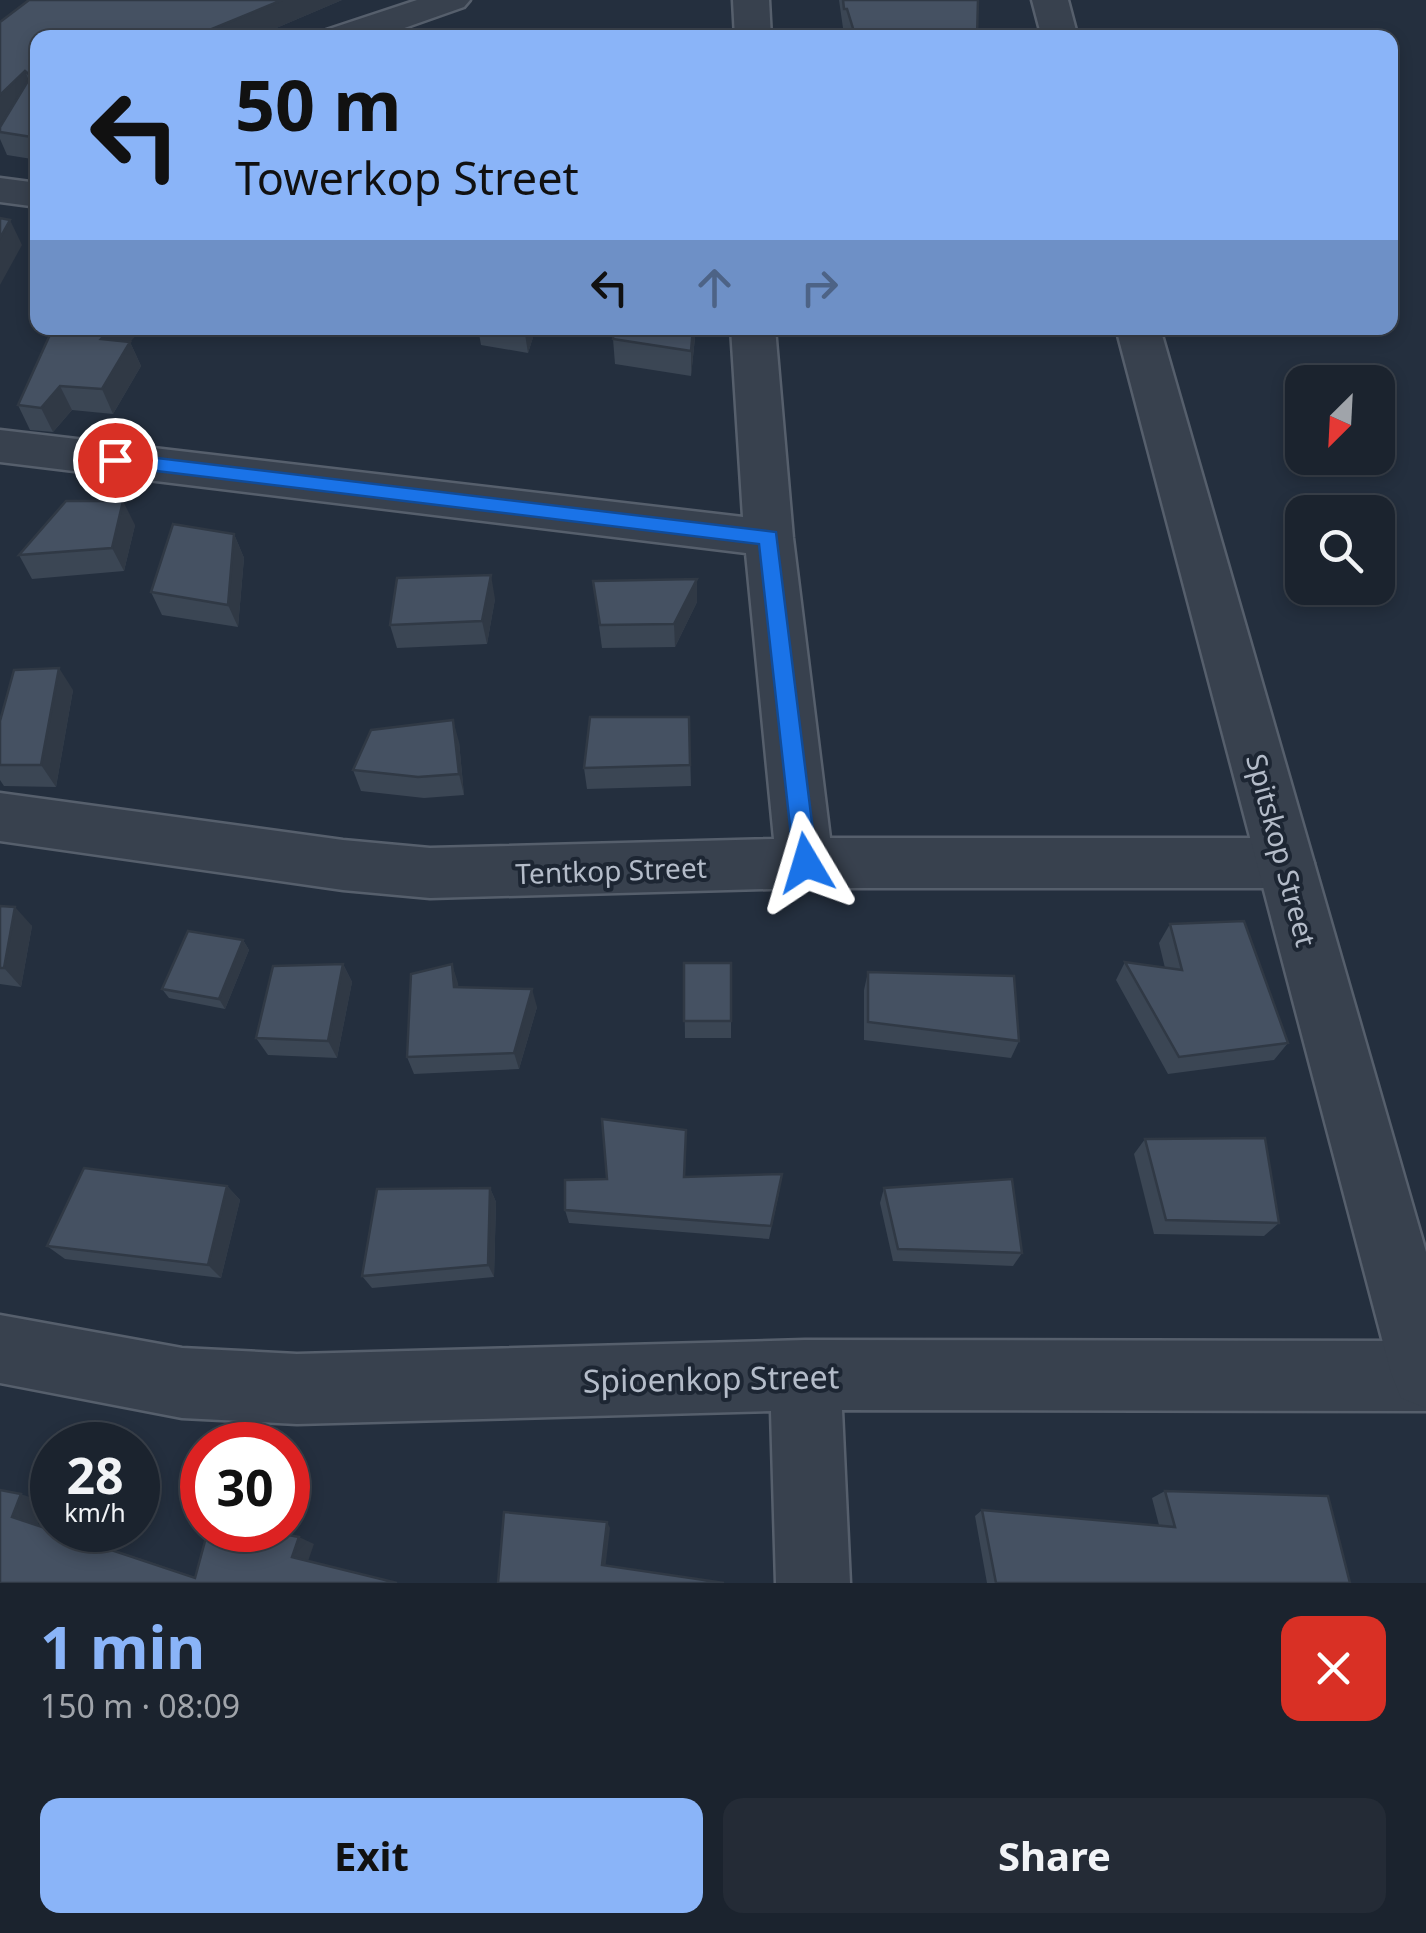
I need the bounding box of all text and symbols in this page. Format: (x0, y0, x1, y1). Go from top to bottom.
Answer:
text: 50 m (235, 56, 402, 152)
icon: left (70, 70, 200, 200)
text: Towerkop Street (235, 147, 579, 208)
icon: left (582, 260, 637, 315)
icon: ahead (687, 260, 742, 315)
icon: right (792, 260, 847, 315)
north arrow (1285, 365, 1395, 475)
map controls (1285, 365, 1395, 605)
pin (73, 418, 158, 503)
icon: arrive (88, 433, 143, 488)
button: search (1285, 495, 1395, 605)
street label: Spitskop Street (1238, 750, 1326, 950)
position arrow (754, 811, 858, 915)
street label: Tentkop Street (515, 848, 707, 892)
street label: Spioenkop Street (582, 1354, 840, 1402)
speed limit sign: 30 (180, 1422, 310, 1552)
text: 28 (66, 1441, 124, 1509)
text: km/h (64, 1495, 126, 1529)
text: 1 min (40, 1605, 205, 1687)
button: close (1281, 1616, 1386, 1721)
text: 150 m · 08:09 (40, 1684, 240, 1727)
button: Exit (40, 1798, 703, 1913)
button: Share (723, 1798, 1386, 1913)

